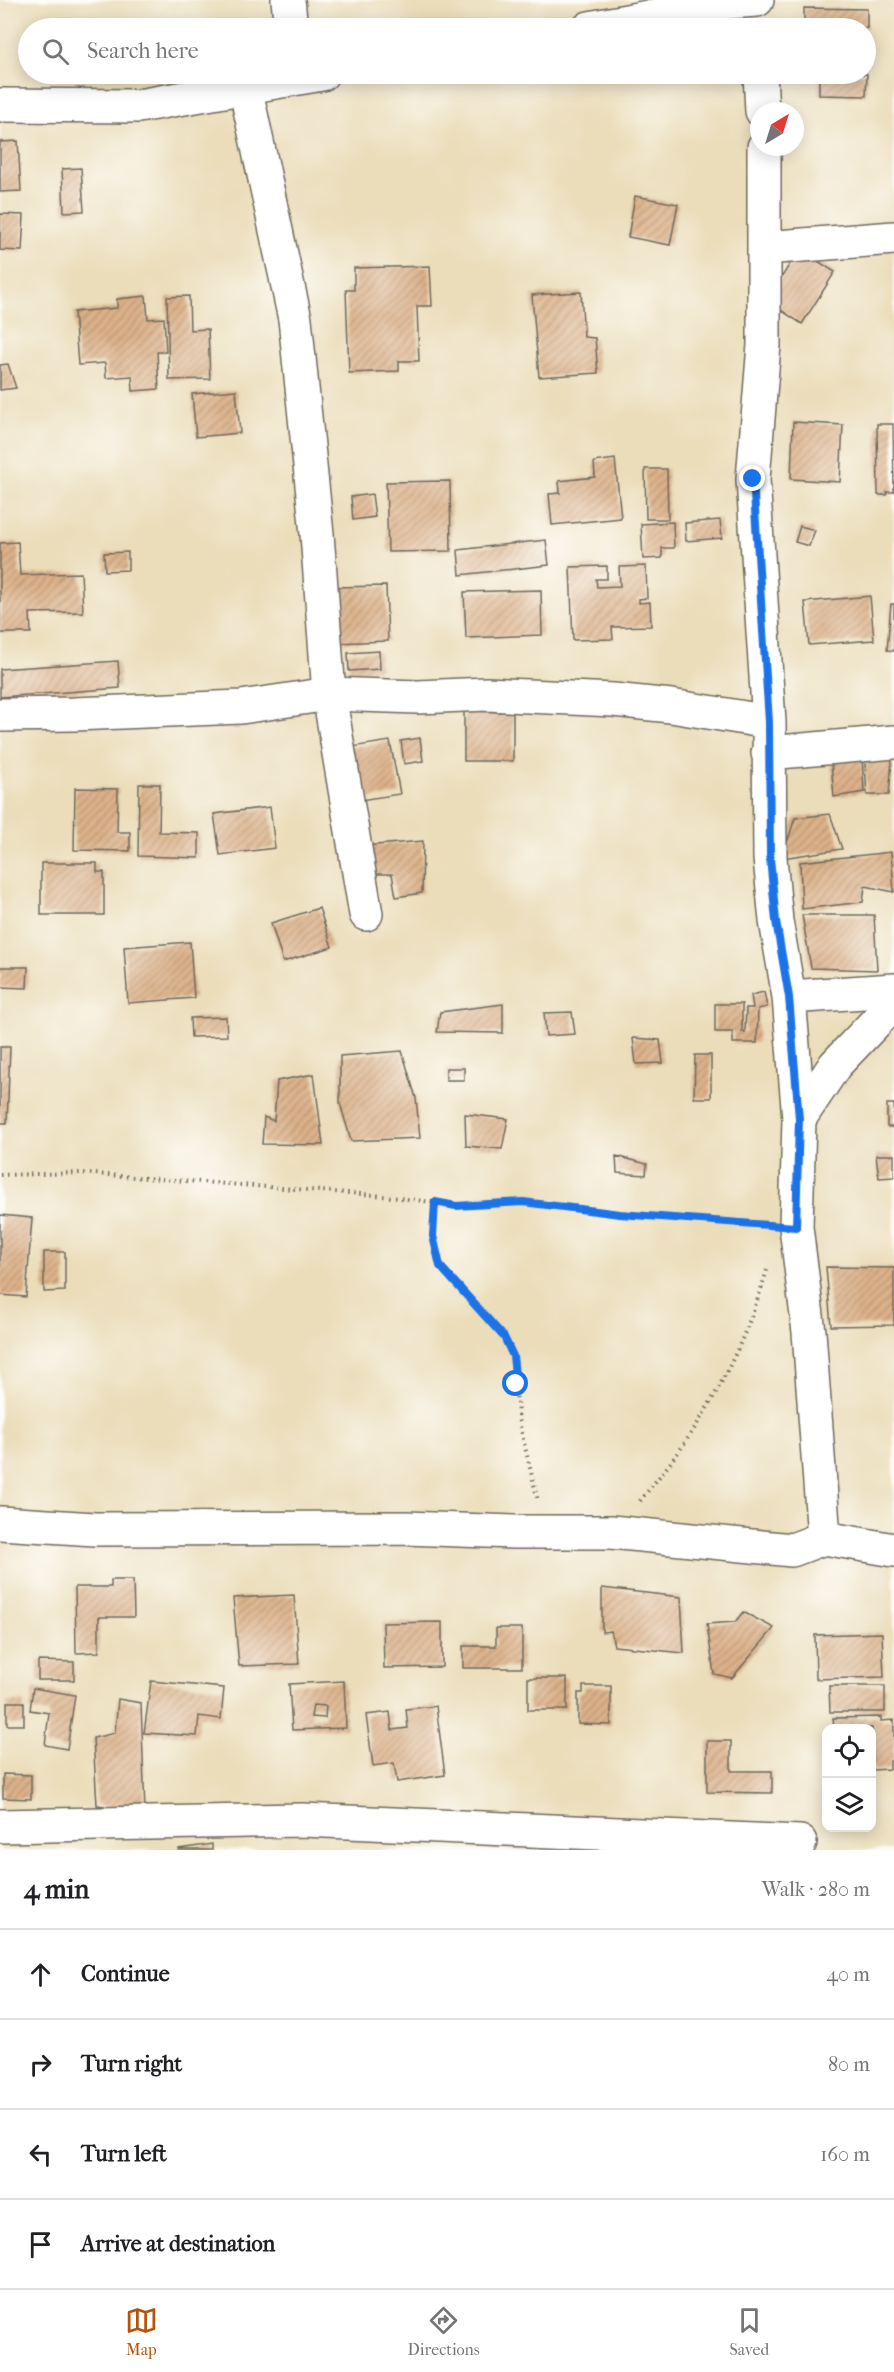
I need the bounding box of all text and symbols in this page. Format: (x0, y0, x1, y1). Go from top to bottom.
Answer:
search box (18, 18, 876, 84)
icon: search (39, 35, 72, 68)
text: Search here (87, 38, 199, 64)
north arrow (750, 102, 804, 156)
route end (739, 465, 765, 491)
route start (502, 1370, 528, 1396)
map controls (822, 1724, 876, 1832)
button: locate (822, 1724, 876, 1778)
button: layers (822, 1778, 876, 1832)
text: 4 min (24, 1874, 89, 1905)
text: Walk · 280 m (762, 1878, 870, 1901)
icon: ahead (24, 1958, 57, 1991)
text: Continue (81, 1961, 170, 1987)
text: 40 m (826, 1963, 870, 1986)
icon: right (24, 2048, 57, 2081)
text: Turn right (81, 2051, 182, 2077)
text: 80 m (828, 2053, 870, 2076)
icon: left (24, 2138, 57, 2171)
text: Turn left (81, 2141, 167, 2167)
text: 160 m (820, 2143, 870, 2166)
icon: arrive (24, 2228, 57, 2261)
text: Arrive at destination (81, 2231, 275, 2257)
tab: Map (125, 2304, 158, 2359)
tab: Directions (408, 2304, 480, 2359)
tab: Saved (729, 2304, 769, 2359)

